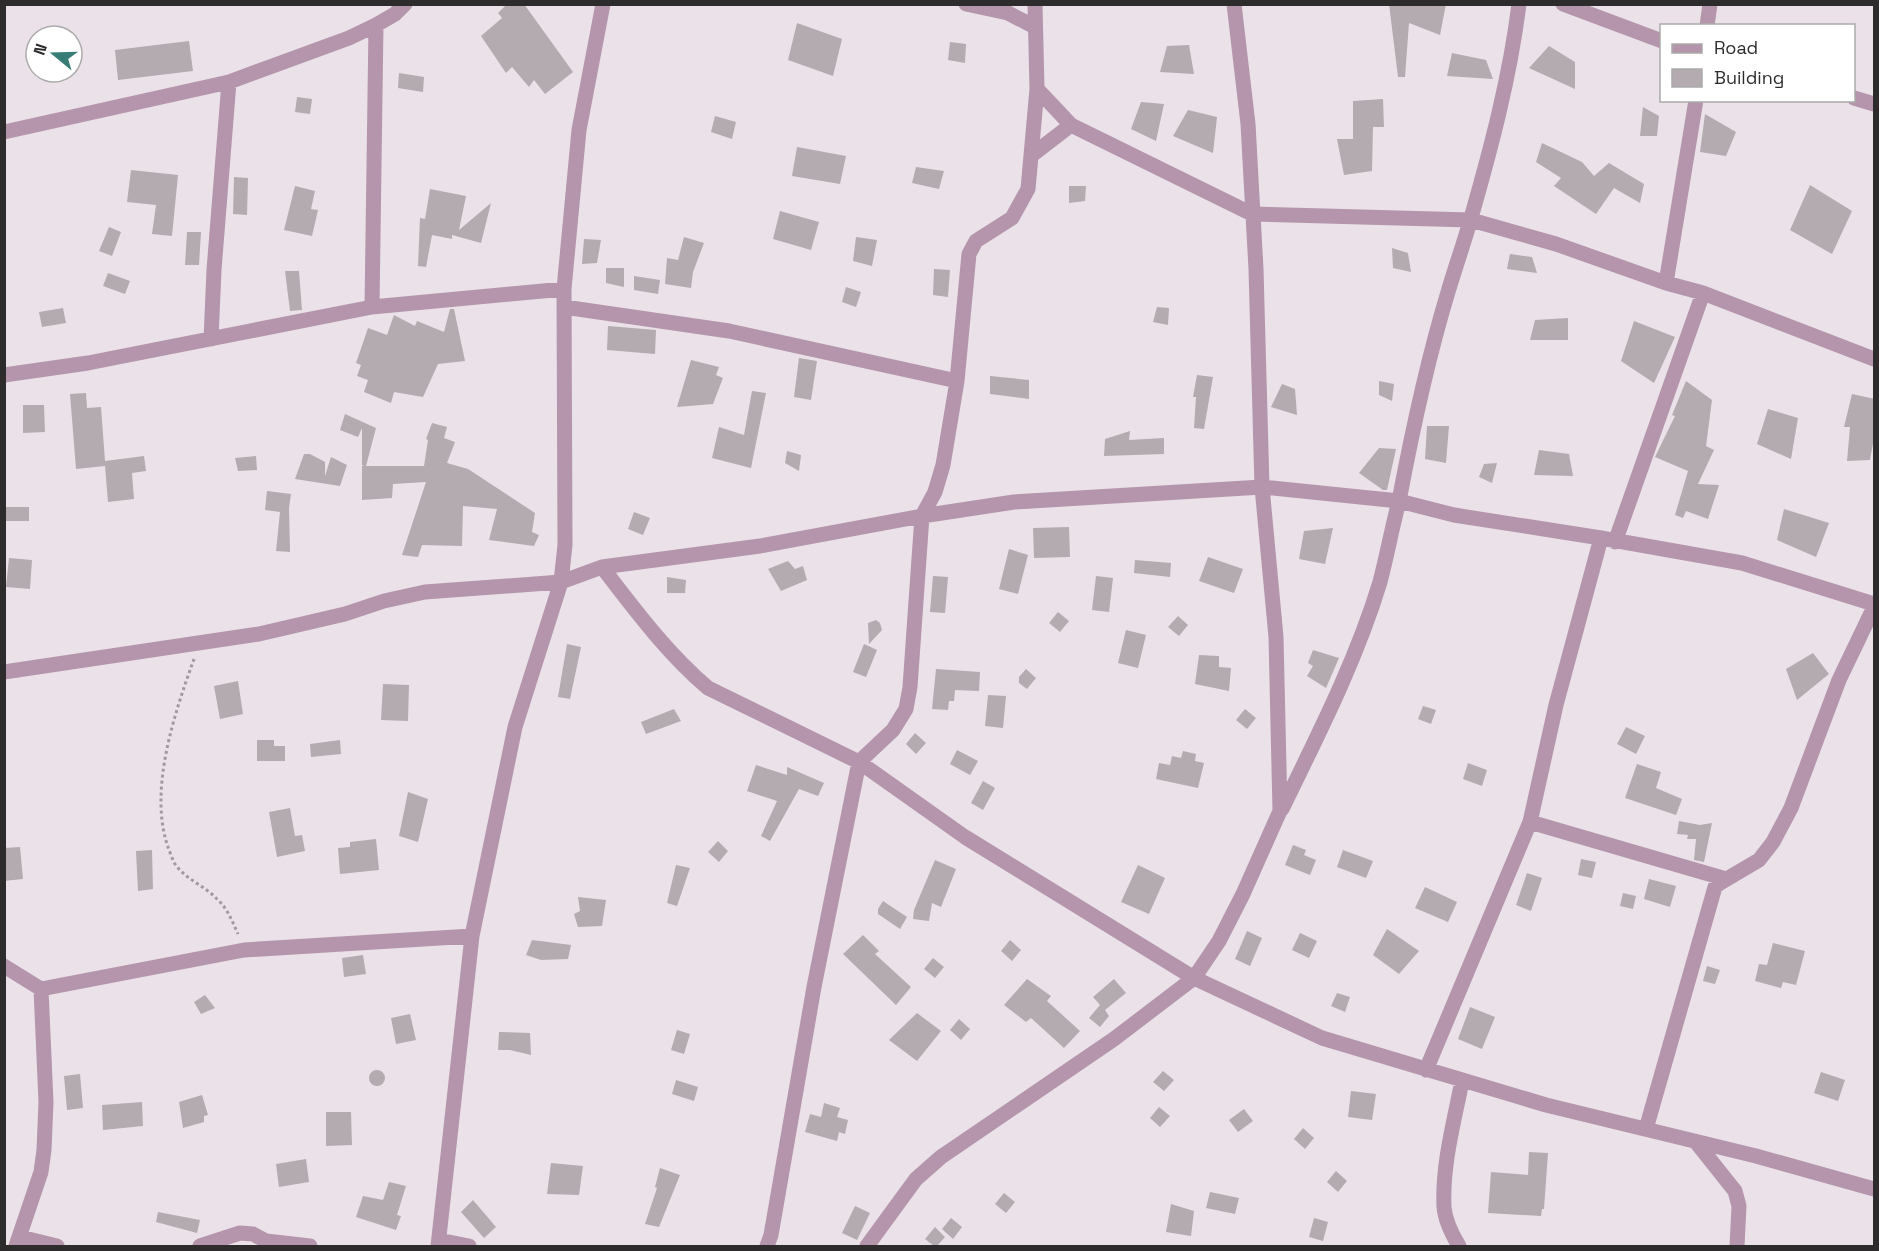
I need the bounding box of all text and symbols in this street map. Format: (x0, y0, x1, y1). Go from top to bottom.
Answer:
north arrow (24, 24, 84, 84)
legend (1660, 24, 1855, 102)
text: Road (1714, 36, 1758, 59)
text: N (29, 41, 52, 58)
text: Building (1714, 66, 1784, 89)

